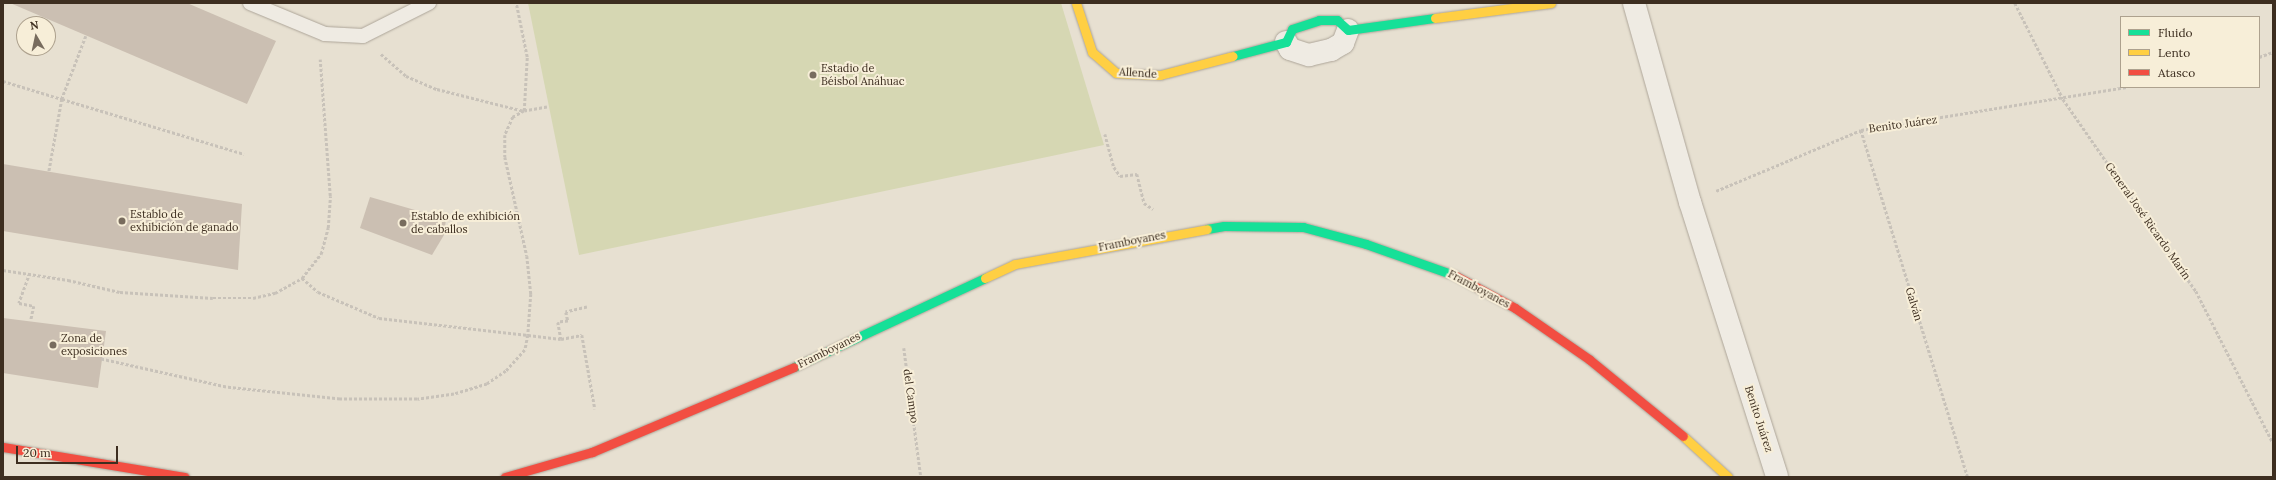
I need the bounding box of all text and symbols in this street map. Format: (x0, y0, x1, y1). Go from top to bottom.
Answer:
north arrow (16, 16, 56, 56)
legend (2120, 16, 2260, 88)
text: N (29, 18, 40, 33)
text: Fluido (2158, 25, 2193, 40)
text: Lento (2158, 45, 2190, 60)
place label: Estadio de Béisbol Anáhuac (821, 62, 905, 88)
street label: Allende (1119, 65, 1157, 81)
text: Atasco (2158, 65, 2195, 80)
marker: Estadio de Béisbol Anáhuac (808, 70, 818, 80)
street label: Benito Juárez (1868, 113, 1938, 135)
street label: General José Ricardo Marín (2102, 160, 2194, 282)
place label: Establo de exhibición de ganado (130, 208, 238, 234)
place label: Establo de exhibición de caballos (411, 210, 520, 236)
marker: Establo de exhibición de ganado (117, 216, 127, 226)
marker: Establo de exhibición de caballos (398, 218, 408, 228)
street label: Framboyanes (1097, 228, 1167, 254)
street label: Framboyanes (1446, 267, 1512, 311)
street label: Galván (1903, 285, 1925, 323)
street label: Framboyanes (796, 329, 862, 371)
place label: Zona de exposiciones (61, 332, 127, 358)
marker: Zona de exposiciones (48, 340, 58, 350)
street label: del Campo (901, 368, 921, 424)
street label: Benito Juárez (1742, 384, 1776, 454)
scale bar (18, 438, 120, 464)
text: 20 m (23, 445, 51, 460)

